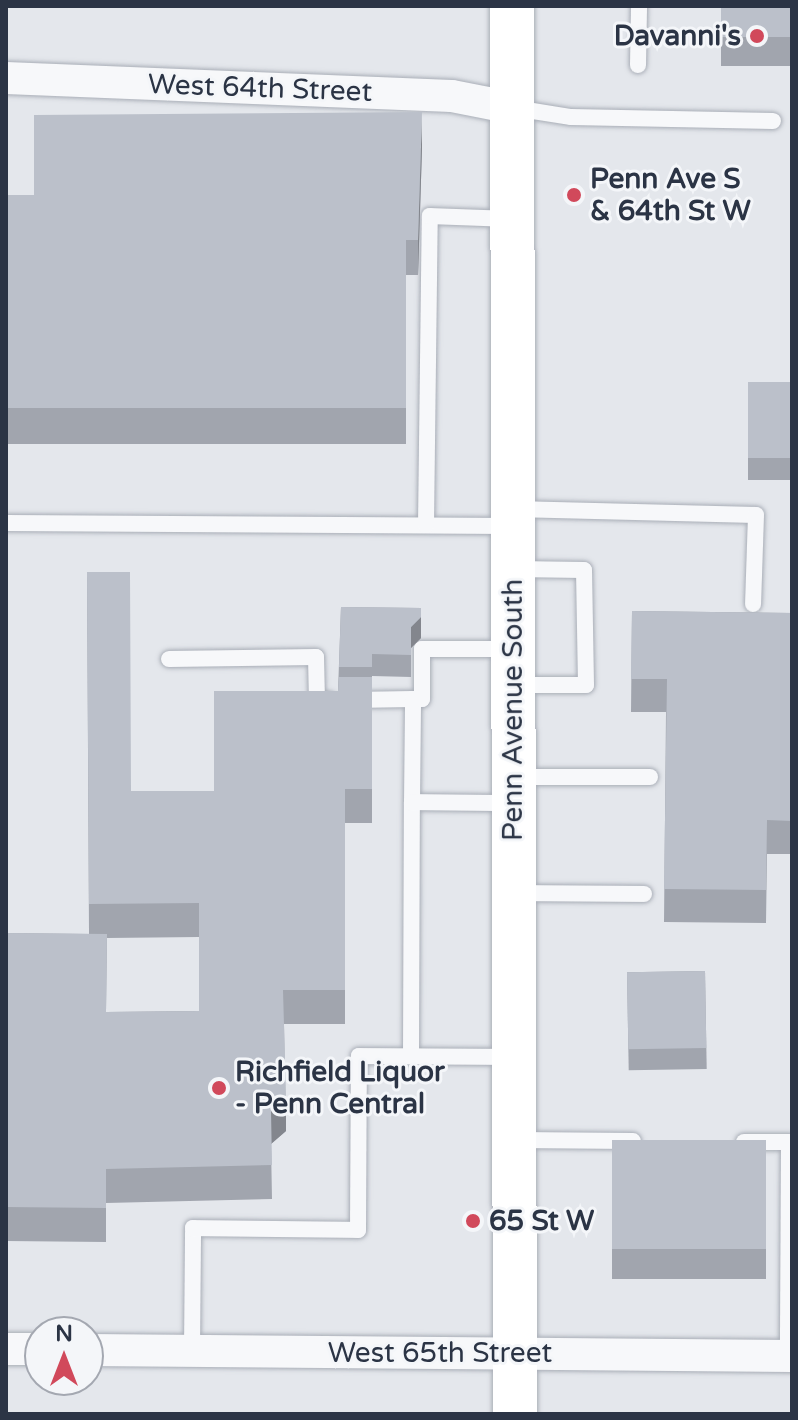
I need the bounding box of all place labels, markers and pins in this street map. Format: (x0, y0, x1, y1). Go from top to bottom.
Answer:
place label: Davanni's (614, 19, 741, 53)
marker: Davanni's (748, 27, 766, 45)
place label: Penn Ave S & 64th St W (590, 162, 751, 228)
marker: Penn Ave S & 64th St W (565, 186, 583, 204)
place label: Richfield Liquor - Penn Central (235, 1055, 445, 1121)
marker: Richfield Liquor - Penn Central (210, 1079, 228, 1097)
place label: 65 St W (489, 1204, 594, 1238)
marker: 65 St W (464, 1212, 482, 1230)

